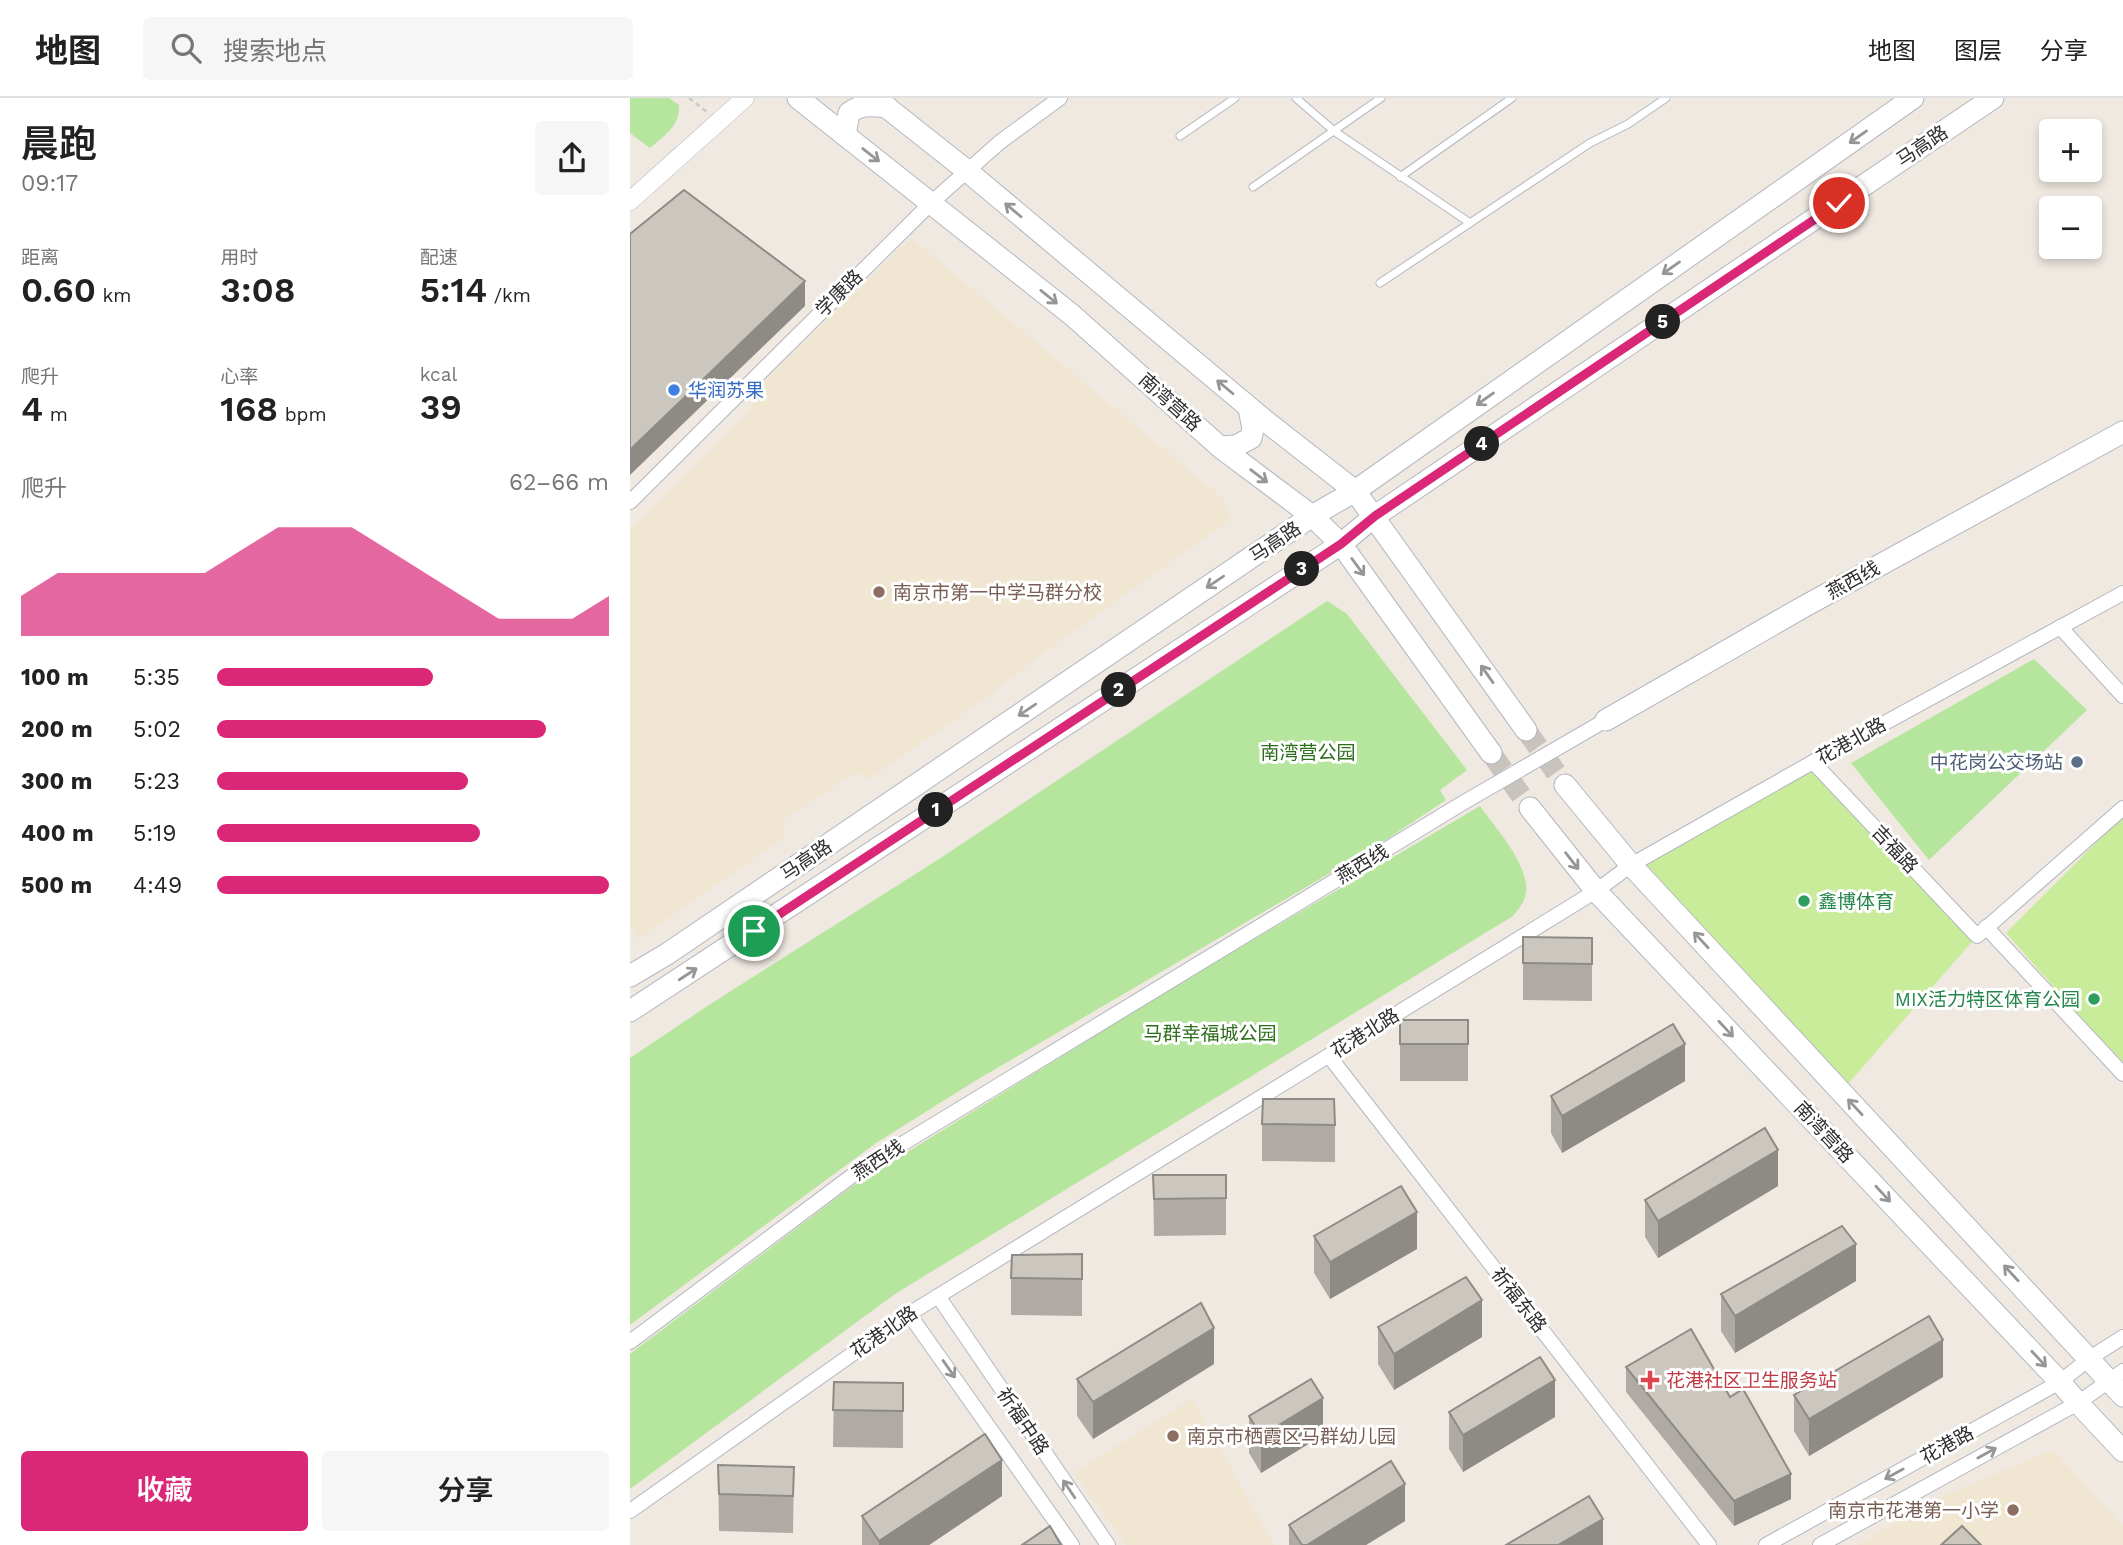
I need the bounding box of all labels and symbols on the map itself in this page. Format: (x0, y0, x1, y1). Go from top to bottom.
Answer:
street label: 马高路 (1892, 121, 1952, 171)
one-way arrow (1849, 130, 1868, 144)
one-way arrow (862, 148, 880, 163)
pin (1809, 173, 1869, 233)
one-way arrow (1004, 202, 1022, 218)
one-way arrow (1662, 261, 1681, 275)
street label: 学康路 (811, 265, 867, 321)
one-way arrow (1040, 289, 1058, 304)
pin: 5 (1646, 304, 1680, 340)
street label: 南湾营路 (1134, 368, 1206, 436)
place label: 华润苏果 (688, 379, 764, 402)
one-way arrow (1216, 380, 1234, 395)
marker: 华润苏果 (666, 382, 682, 398)
one-way arrow (1476, 392, 1495, 406)
pin: 4 (1464, 426, 1500, 462)
one-way arrow (1250, 469, 1268, 484)
street label: 马高路 (1245, 517, 1305, 567)
pin: 3 (1284, 552, 1320, 587)
street label: 燕西线 (1822, 556, 1884, 604)
one-way arrow (1351, 557, 1365, 576)
one-way arrow (1206, 575, 1225, 589)
place label: 南京市第一中学马群分校 (893, 581, 1102, 604)
marker: 南京市第一中学马群分校 (871, 584, 887, 600)
one-way arrow (1480, 665, 1494, 684)
pin: 2 (1102, 672, 1136, 708)
one-way arrow (1018, 703, 1037, 717)
street label: 花港北路 (1812, 713, 1890, 769)
park label: 南湾营公园 (1260, 741, 1356, 764)
place label: 中花岗公交场站 (1930, 751, 2063, 774)
marker: 中花岗公交场站 (2069, 754, 2085, 770)
pin: 1 (918, 792, 954, 828)
street label: 吉福路 (1867, 820, 1923, 878)
street label: 马高路 (776, 835, 836, 885)
street label: 燕西线 (1332, 839, 1392, 889)
one-way arrow (1565, 852, 1580, 870)
place label: 鑫博体育 (1818, 890, 1894, 913)
marker: 鑫博体育 (1796, 893, 1812, 909)
pin (724, 901, 784, 961)
one-way arrow (1692, 932, 1709, 949)
one-way arrow (678, 967, 697, 982)
place label: MIX活力特区体育公园 (1895, 988, 2080, 1011)
marker: MIX活力特区体育公园 (2086, 991, 2102, 1007)
street label: 花港北路 (1327, 1003, 1403, 1063)
one-way arrow (1718, 1020, 1735, 1037)
park label: 马群幸福城公园 (1143, 1022, 1277, 1045)
street label: 南湾营路 (1790, 1096, 1858, 1168)
one-way arrow (1847, 1099, 1864, 1116)
street label: 燕西线 (848, 1135, 908, 1185)
one-way arrow (1874, 1185, 1891, 1202)
street label: 祈福东路 (1487, 1263, 1551, 1337)
one-way arrow (2002, 1265, 2019, 1282)
street label: 花港北路 (846, 1301, 922, 1363)
one-way arrow (2031, 1350, 2048, 1367)
one-way arrow (942, 1359, 956, 1379)
place label: 花港社区卫生服务站 (1666, 1369, 1837, 1392)
marker: 花港社区卫生服务站 (1640, 1370, 1660, 1390)
street label: 祈福中路 (992, 1383, 1054, 1459)
street label: 花港路 (1916, 1421, 1978, 1469)
place label: 南京市栖霞区马群幼儿园 (1187, 1425, 1396, 1448)
marker: 南京市栖霞区马群幼儿园 (1165, 1428, 1181, 1444)
one-way arrow (1977, 1446, 1997, 1460)
one-way arrow (1884, 1467, 1904, 1481)
one-way arrow (1062, 1480, 1076, 1499)
place label: 南京市花港第一小学 (1828, 1499, 1999, 1522)
marker: 南京市花港第一小学 (2005, 1502, 2021, 1518)

